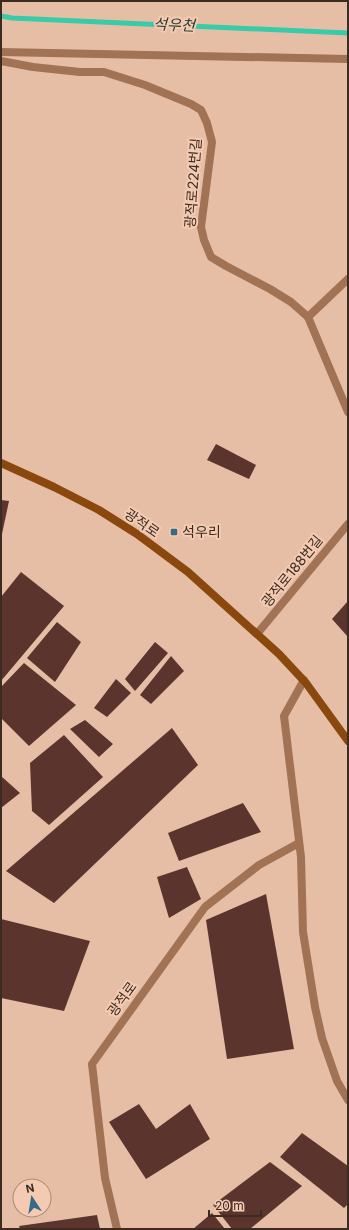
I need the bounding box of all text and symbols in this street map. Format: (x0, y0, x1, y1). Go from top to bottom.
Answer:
water label: 석우천 (153, 14, 197, 35)
street label: 광적로224번길 (181, 137, 204, 229)
street label: 광적로 (122, 505, 163, 541)
place label: 석우리 (182, 523, 221, 540)
marker: 석우리 (169, 527, 179, 537)
street label: 광적로188번길 (257, 531, 326, 610)
street label: 광적로 (103, 978, 140, 1019)
north arrow (12, 1178, 52, 1218)
text: N (24, 1180, 35, 1196)
scale bar (209, 1192, 261, 1218)
text: 20 m (215, 1198, 244, 1213)

